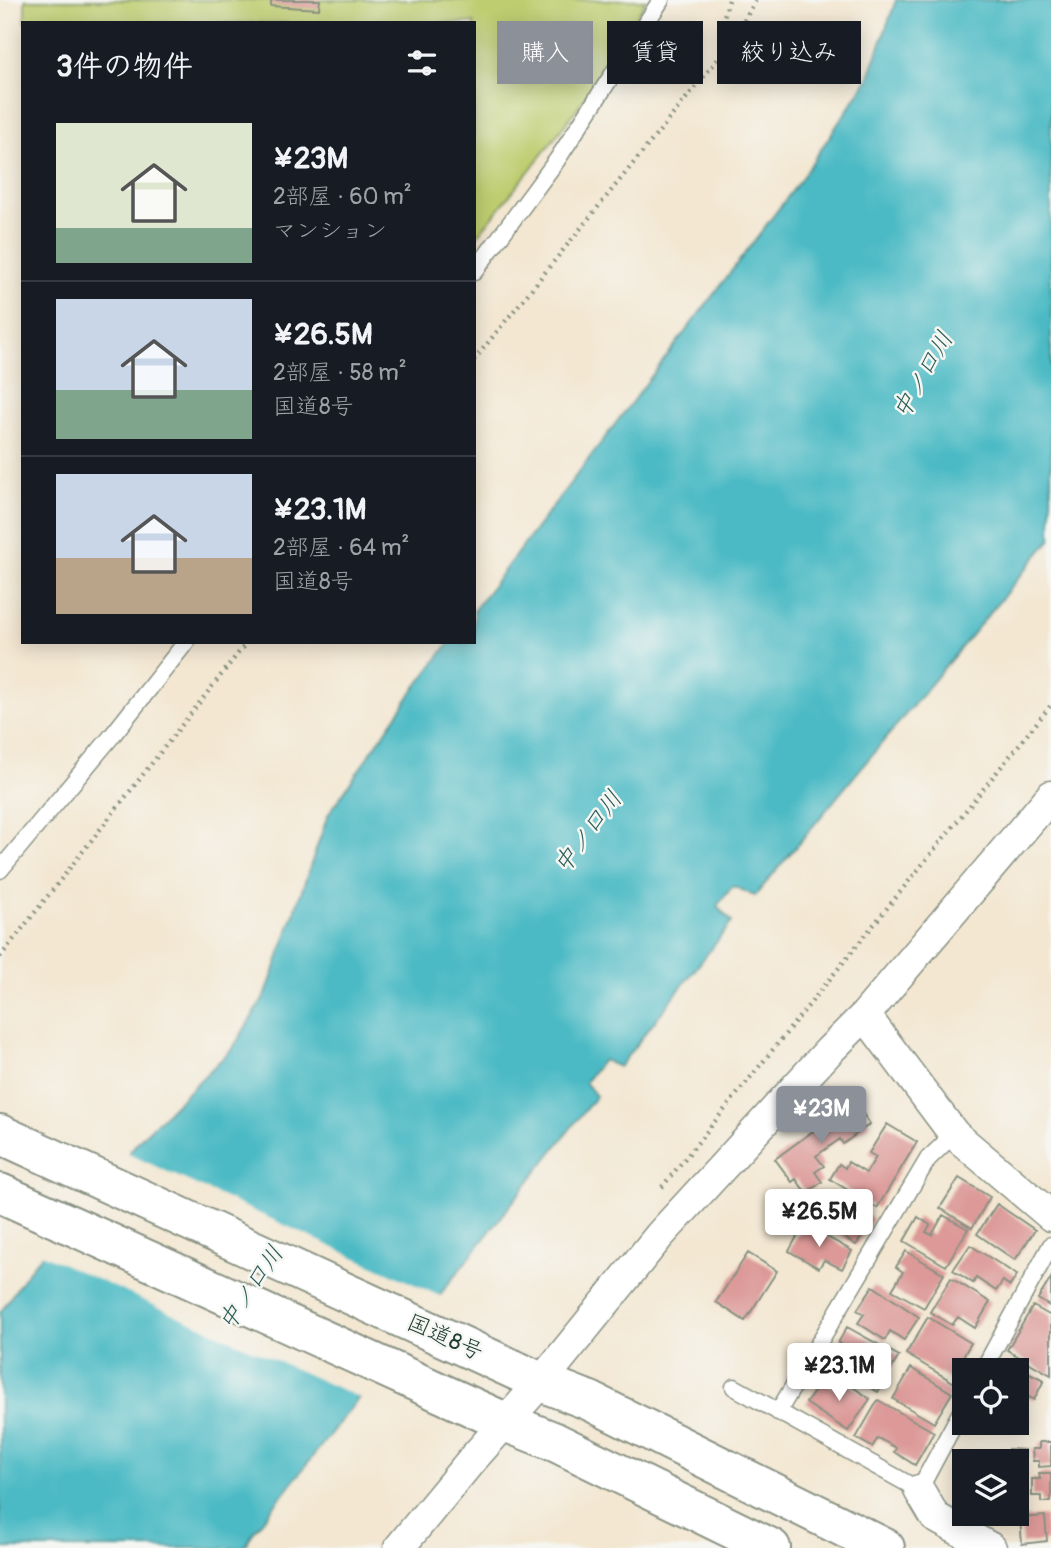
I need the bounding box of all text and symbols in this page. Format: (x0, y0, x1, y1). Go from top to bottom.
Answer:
chip: 購入 (497, 21, 593, 84)
chip: 賃貸 (607, 21, 703, 84)
chip: 絞り込み (717, 21, 861, 84)
icon: filters (403, 44, 441, 82)
text: 3件の物件 (56, 48, 193, 85)
text: ¥23M (273, 140, 348, 177)
icon: home (112, 151, 196, 235)
text: 2部屋 · 60 m² (273, 182, 412, 211)
text: マンション (273, 216, 387, 245)
text: ¥26.5M (273, 316, 372, 353)
water label: 中ノ口川 (886, 326, 960, 424)
icon: home (112, 327, 196, 411)
text: 2部屋 · 58 m² (273, 358, 407, 387)
text: 国道8号 (273, 392, 354, 421)
text: ¥23.1M (273, 491, 366, 528)
icon: home (112, 502, 196, 586)
text: 2部屋 · 64 m² (273, 533, 409, 562)
text: 国道8号 (273, 567, 354, 596)
water label: 中ノ口川 (548, 785, 628, 879)
pin: ¥23M (780, 1086, 862, 1146)
text: ¥23M (792, 1094, 850, 1123)
pin: ¥26.5M (762, 1190, 876, 1249)
text: ¥26.5M (781, 1197, 857, 1226)
water label: 中ノ口川 (212, 1240, 290, 1336)
street label: 国道8号 (402, 1307, 488, 1367)
pin: ¥23.1M (782, 1344, 896, 1403)
text: ¥23.1M (803, 1351, 875, 1380)
map controls (952, 1358, 1029, 1526)
button: locate (952, 1358, 1029, 1435)
button: layers (952, 1449, 1029, 1526)

